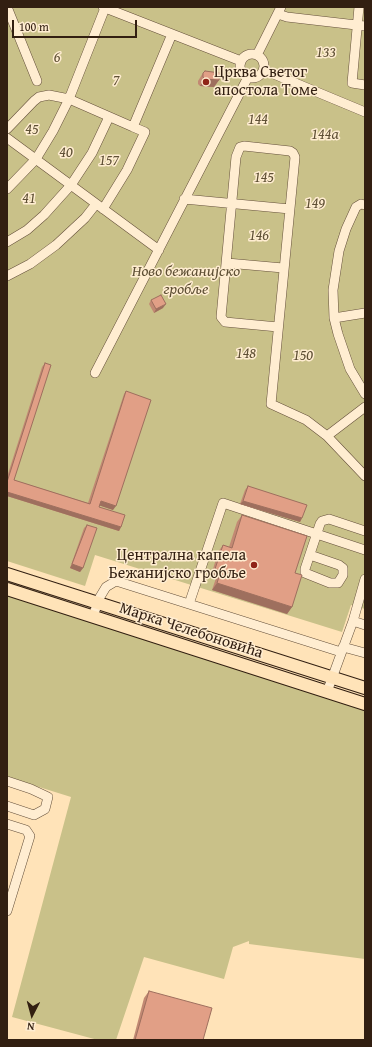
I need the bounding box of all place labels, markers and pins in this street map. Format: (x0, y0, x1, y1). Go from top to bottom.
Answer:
place label: Црква Светог апостола Томе (214, 63, 318, 101)
marker: Црква Светог апостола Томе (201, 77, 211, 87)
place label: Централна капела Бежанијско гробље (109, 546, 246, 584)
marker: Централна капела Бежанијско гробље (249, 560, 259, 570)

